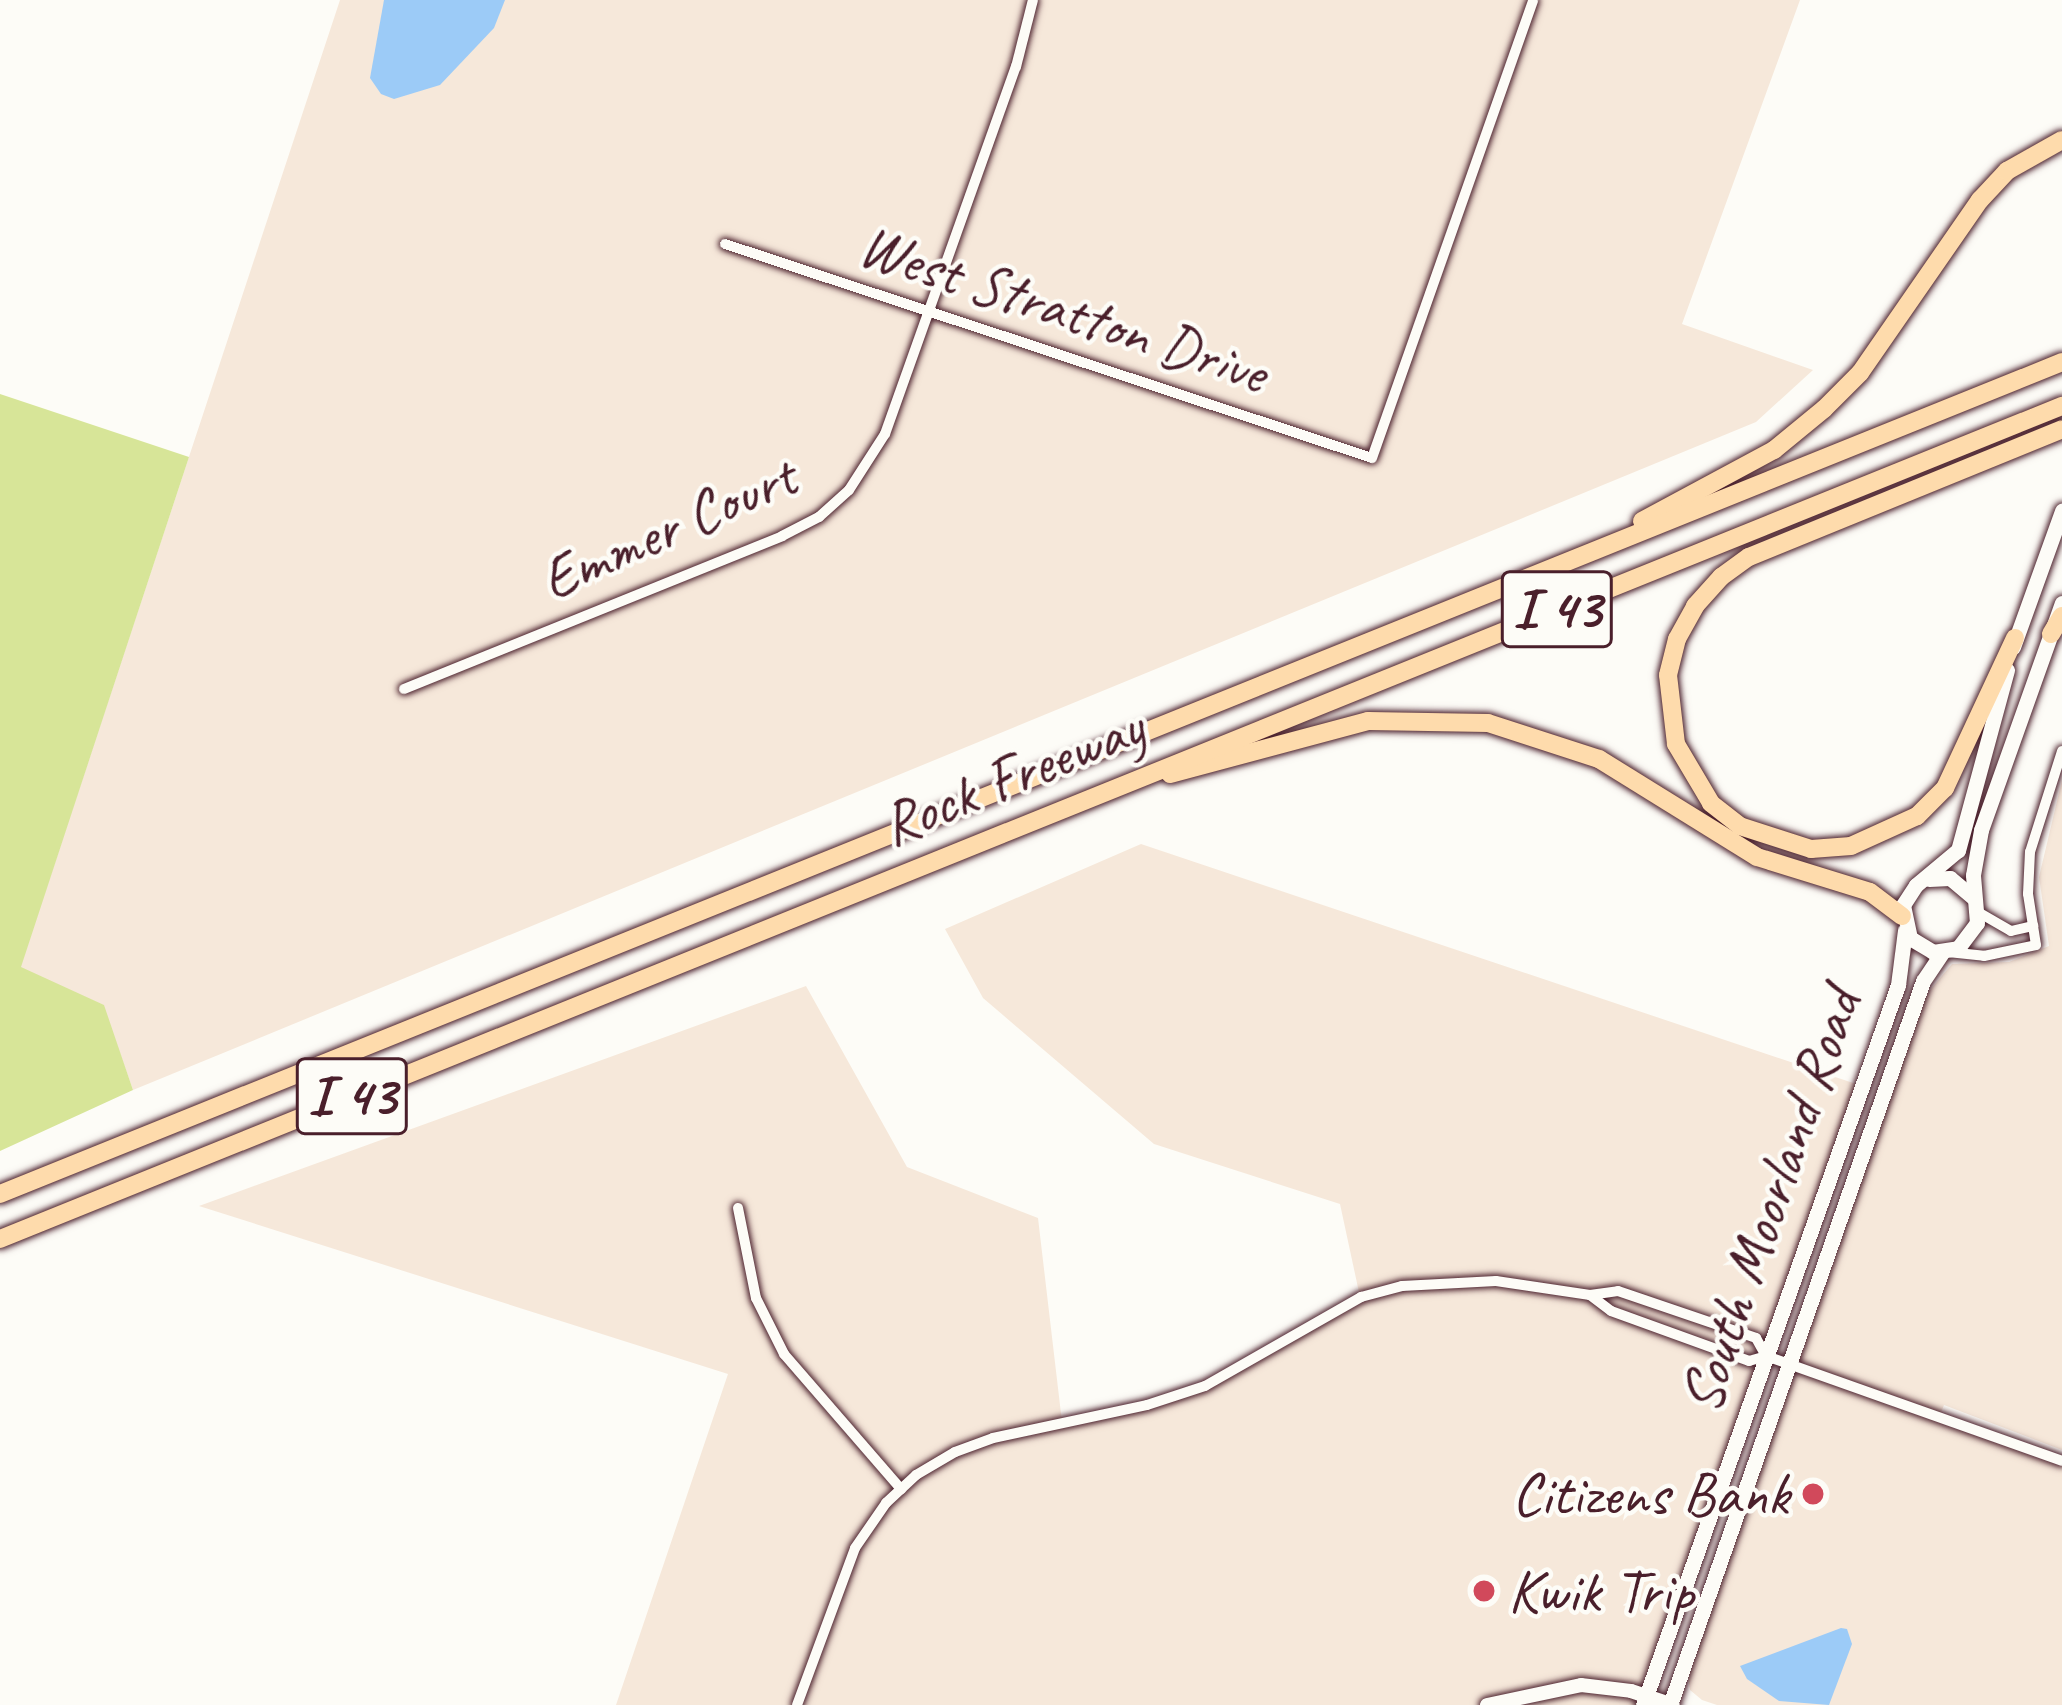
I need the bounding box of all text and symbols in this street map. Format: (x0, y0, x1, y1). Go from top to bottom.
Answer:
street label: West Stratton Drive (849, 209, 1277, 409)
street label: Emmer Court (530, 440, 806, 616)
road number: I 43 (1500, 558, 1614, 660)
street label: Rock Freeway (872, 691, 1152, 861)
street label: South Moorland Road (1664, 981, 1876, 1421)
road number: I 43 (295, 1045, 409, 1147)
place label: Citizens Bank (1512, 1458, 1789, 1530)
marker: Citizens Bank (1800, 1481, 1826, 1507)
place label: Kwik Trip (1508, 1555, 1693, 1627)
marker: Kwik Trip (1471, 1578, 1497, 1604)

